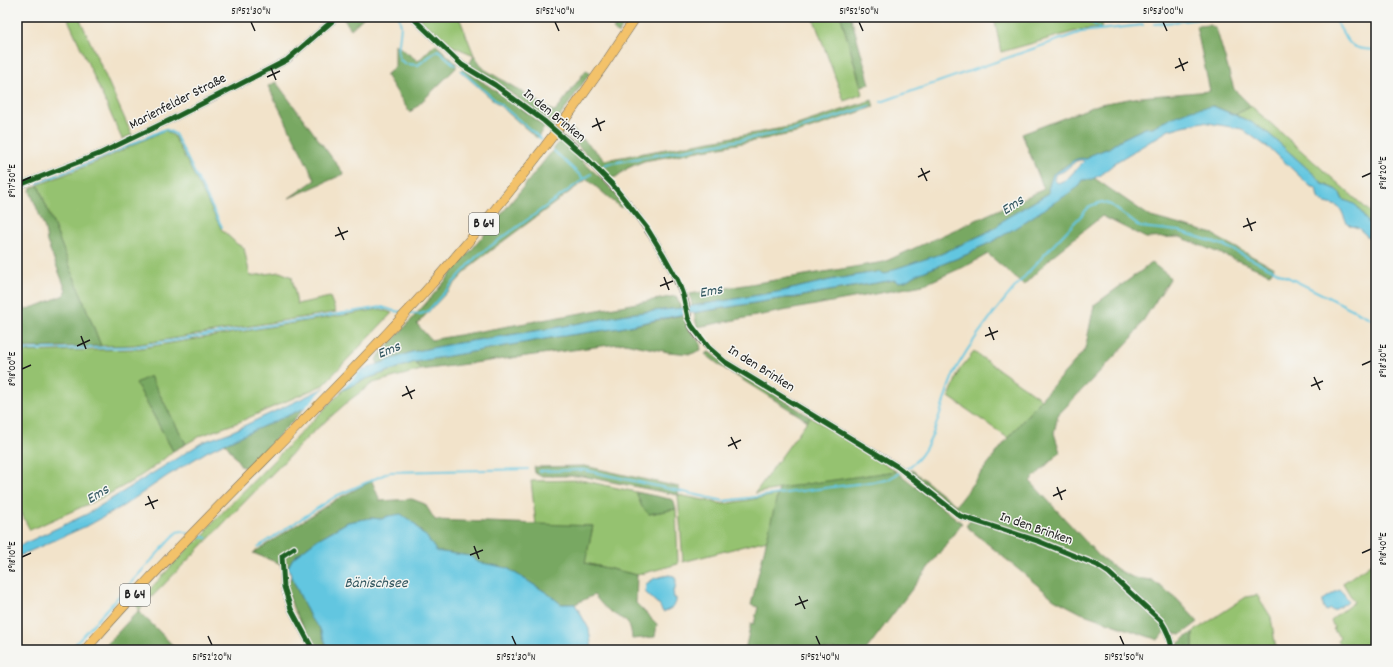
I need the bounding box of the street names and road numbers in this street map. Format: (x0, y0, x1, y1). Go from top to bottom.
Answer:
street label: Marienfelder Straße (126, 69, 230, 135)
street label: In den Brinken (518, 84, 590, 148)
road number: B 64 (469, 213, 499, 235)
street label: In den Brinken (724, 340, 798, 398)
street label: In den Brinken (997, 507, 1075, 551)
road number: B 64 (120, 584, 150, 606)

